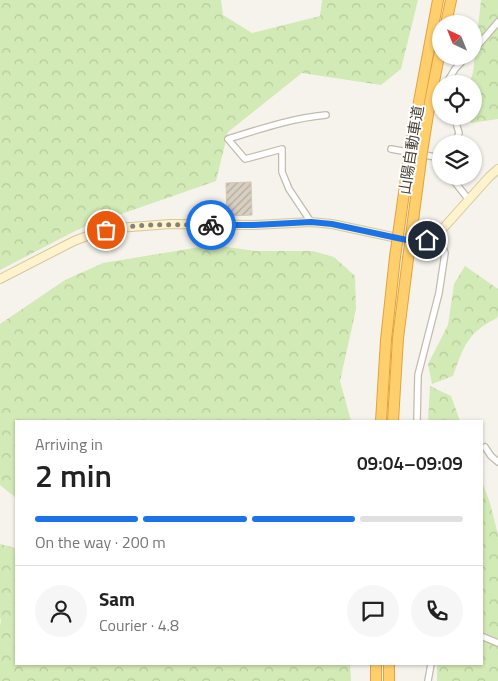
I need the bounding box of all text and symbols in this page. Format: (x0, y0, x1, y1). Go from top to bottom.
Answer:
north arrow (432, 15, 482, 65)
map controls (432, 15, 482, 185)
button: locate (432, 75, 482, 125)
street label: 山陽自動車道 (393, 104, 429, 196)
button: layers (432, 135, 482, 185)
courier (186, 200, 236, 250)
pin (85, 209, 127, 251)
icon: bike (197, 211, 225, 239)
icon: bag (92, 216, 120, 244)
pin (406, 219, 448, 261)
icon: home (413, 226, 441, 254)
text: Arriving in (35, 432, 103, 456)
text: 09:04–09:09 (357, 448, 463, 477)
text: 2 min (35, 451, 112, 499)
text: On the way · 200 m (35, 530, 166, 554)
text: Sam (99, 584, 135, 613)
button: person (35, 585, 87, 637)
button: chat (347, 585, 399, 637)
button: phone (411, 585, 463, 637)
text: Courier · 4.8 (99, 613, 179, 637)

